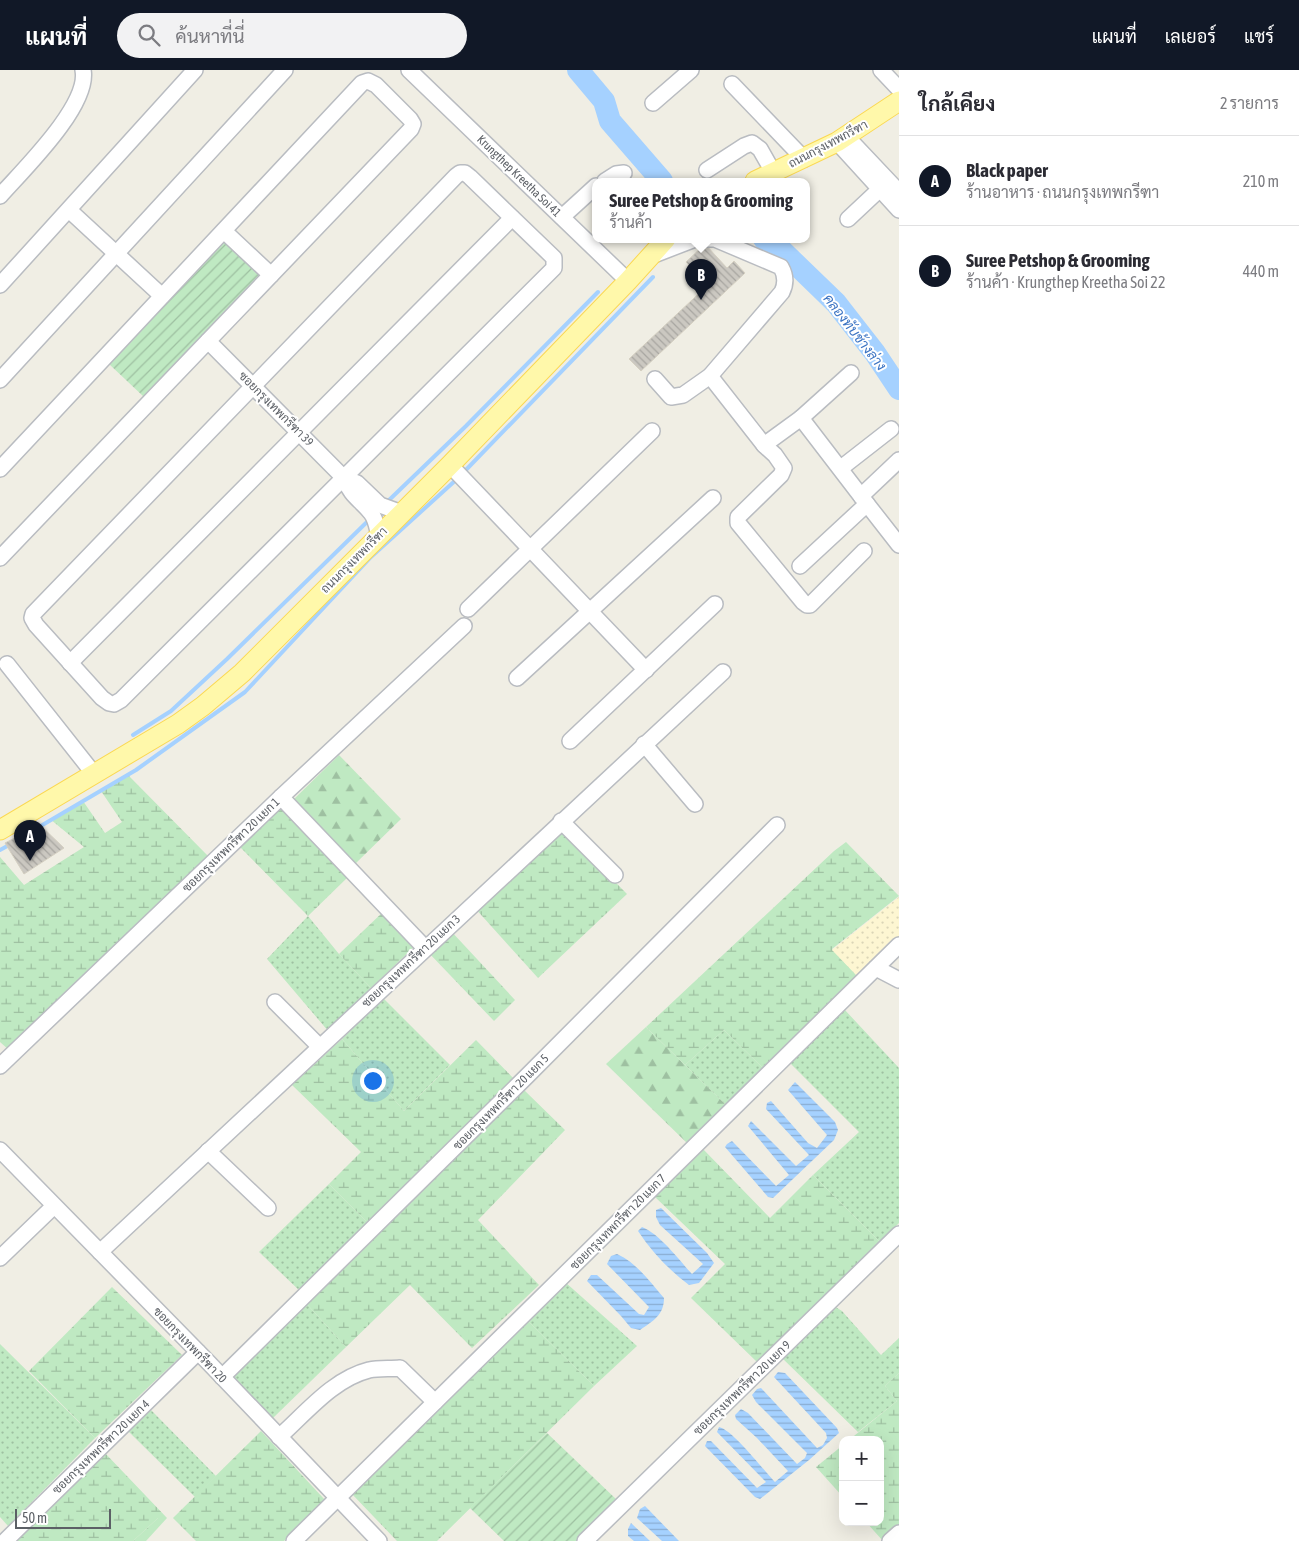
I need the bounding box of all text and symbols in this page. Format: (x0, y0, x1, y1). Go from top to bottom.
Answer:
search box (117, 13, 467, 58)
icon: search (135, 21, 163, 49)
text: แผนที่ (25, 23, 87, 50)
text: ค้นหาที่นี่ (175, 25, 245, 47)
text: แผนที่ (1092, 26, 1137, 47)
text: เลเยอร์ (1165, 26, 1216, 47)
text: แชร์ (1244, 26, 1274, 47)
text: ใกล้เคียง (919, 91, 995, 115)
text: 2 รายการ (1220, 94, 1279, 112)
street label: ถนนกรุงเทพกรีฑา (786, 116, 871, 173)
street label: Krungthep Kreetha Soi 41 (474, 132, 564, 220)
text: Black paper (966, 159, 1048, 181)
text: A (931, 172, 939, 190)
text: 210 m (1243, 172, 1279, 190)
popup (592, 178, 810, 243)
text: ร้านอาหาร · ถนนกรุงเทพกรีฑา (966, 183, 1159, 201)
text: Suree Petshop & Grooming (609, 189, 793, 211)
text: ร้านค้า (609, 213, 652, 231)
text: Suree Petshop & Grooming (966, 249, 1150, 271)
pin: B (685, 259, 717, 300)
text: B (931, 262, 939, 280)
text: 440 m (1243, 262, 1279, 280)
text: ร้านค้า · Krungthep Kreetha Soi 22 (966, 273, 1165, 291)
water label: คลองทับช้างล่าง (820, 291, 890, 373)
street label: ซอยกรุงเทพกรีฑา 39 (234, 368, 317, 451)
street label: ถนนกรุงเทพกรีฑา (317, 523, 391, 597)
street label: ซอยกรุงเทพกรีฑา 20 แยก 1 (179, 794, 284, 896)
pin: A (14, 820, 46, 861)
street label: ซอยกรุงเทพกรีฑา 20 แยก 3 (358, 911, 464, 1012)
street label: ซอยกรุงเทพกรีฑา 20 แยก 5 (450, 1051, 553, 1154)
your location (360, 1068, 386, 1094)
street label: ซอยกรุงเทพกรีฑา 20 แยก 7 (567, 1170, 670, 1274)
street label: ซอยกรุงเทพกรีฑา 20 (149, 1304, 231, 1387)
street label: ซอยกรุงเทพกรีฑา 20 แยก 9 (690, 1337, 795, 1439)
street label: ซอยกรุงเทพกรีฑา 20 แยก 4 (49, 1396, 154, 1498)
map controls (839, 1436, 884, 1526)
button: + (839, 1436, 884, 1481)
button: − (839, 1481, 884, 1526)
scale bar (15, 1506, 111, 1529)
text: 50 m (22, 1510, 47, 1526)

